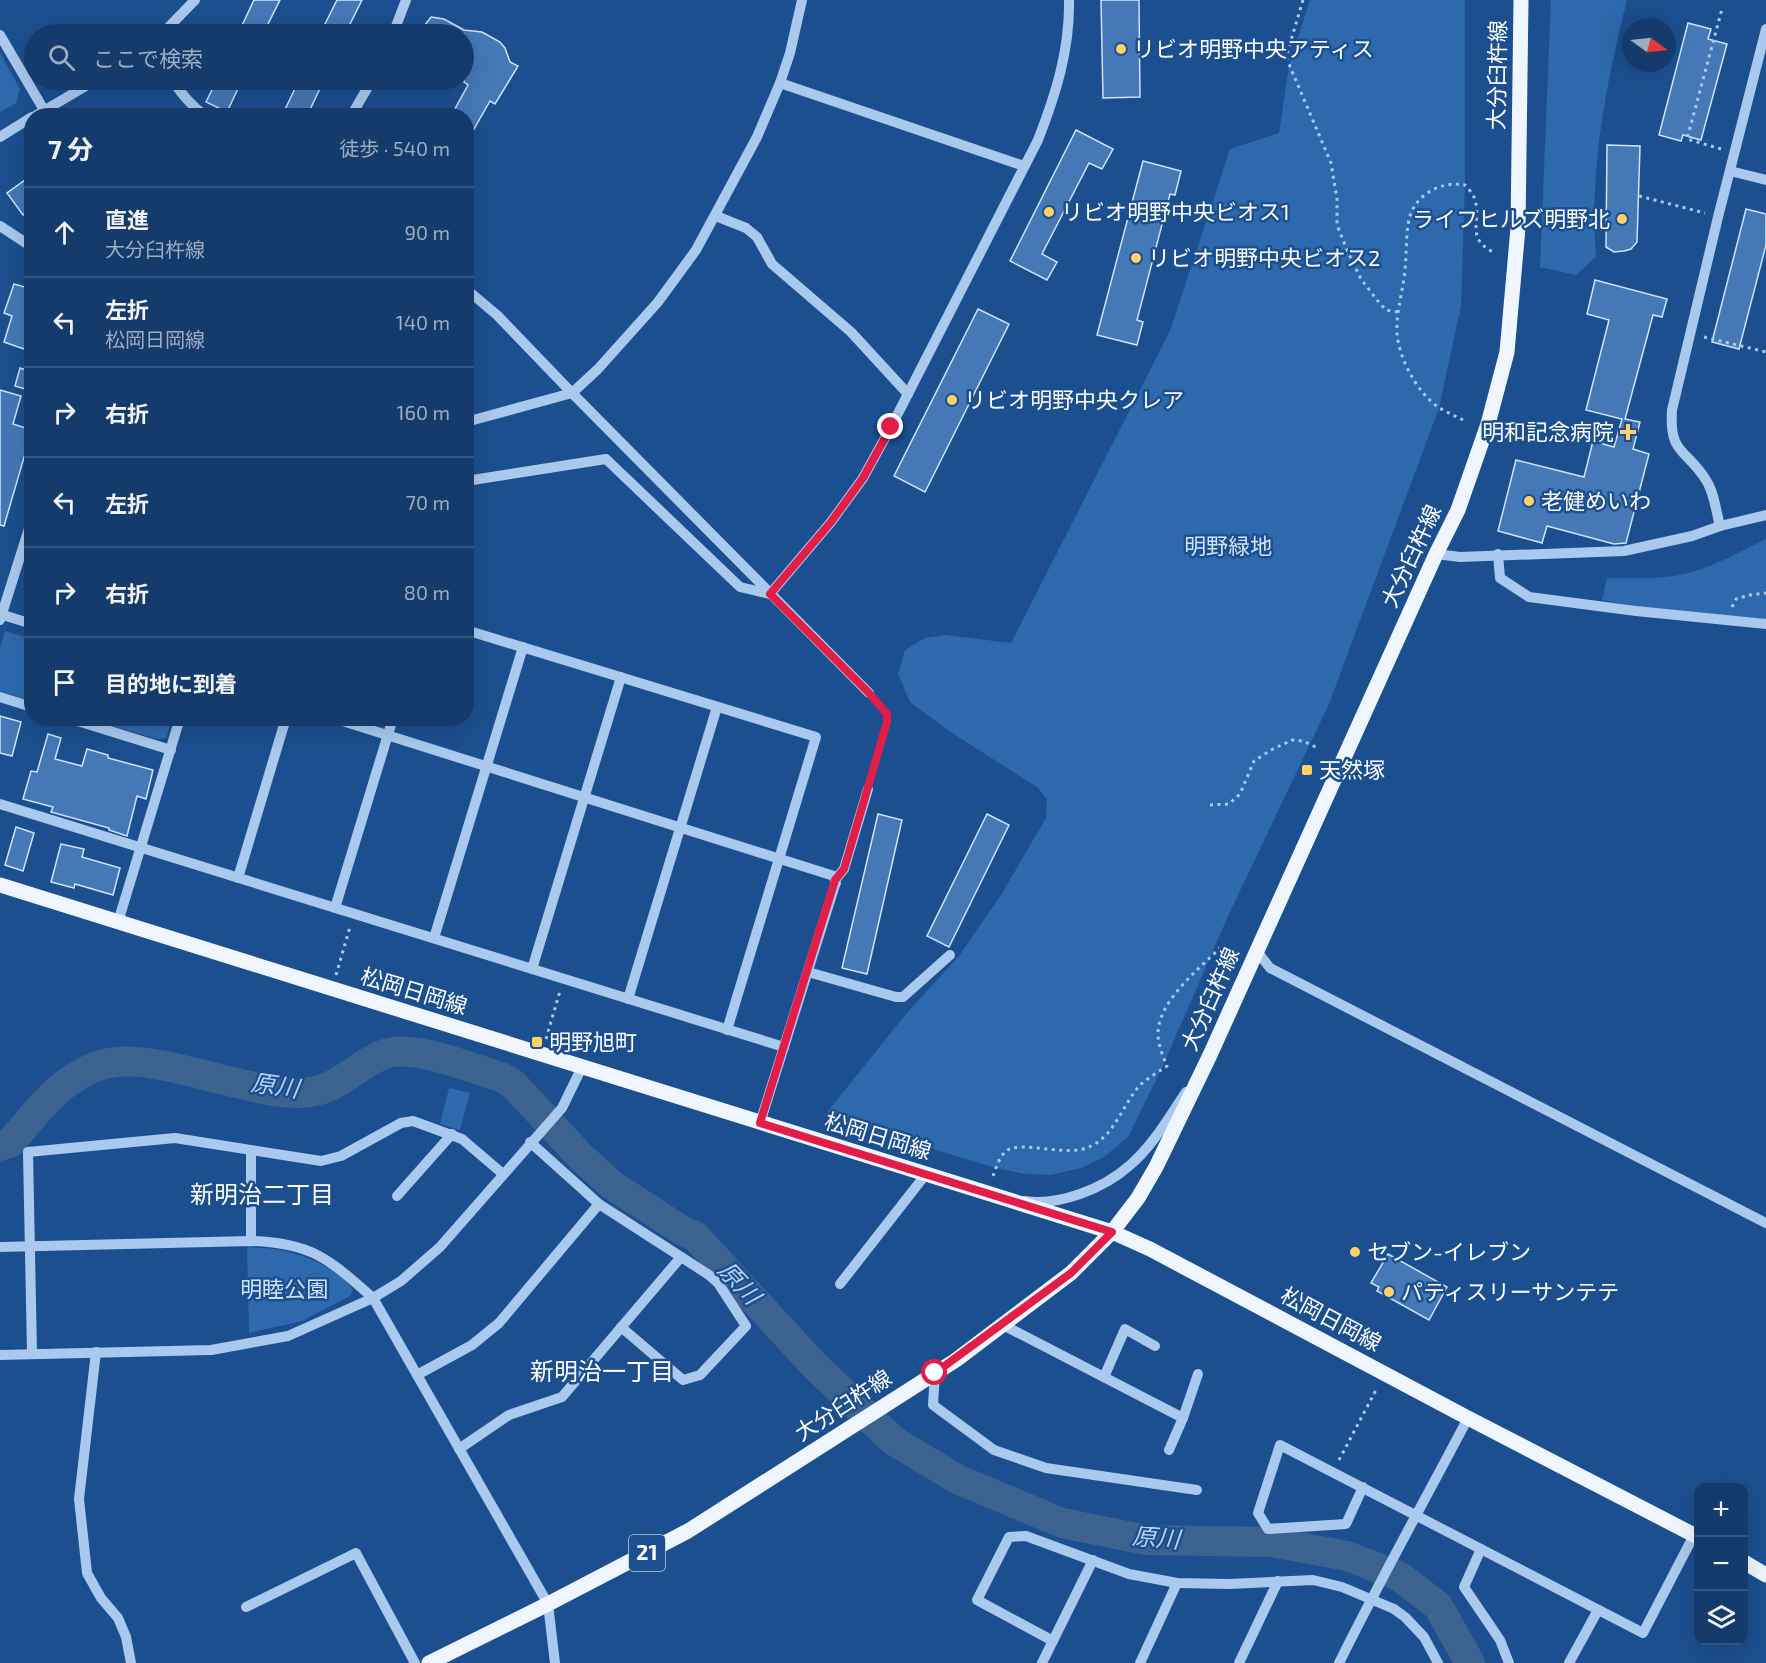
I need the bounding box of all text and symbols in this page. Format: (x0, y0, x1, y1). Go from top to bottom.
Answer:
north arrow (1622, 18, 1676, 72)
street label: 大分臼杵線 (1482, 20, 1510, 130)
search box (24, 24, 474, 90)
place label: リビオ明野中央アティス (1133, 35, 1374, 61)
icon: search (45, 41, 78, 74)
marker: リビオ明野中央アティス (1114, 42, 1128, 56)
text: ここで検索 (93, 45, 203, 71)
text: 7 分 (48, 133, 93, 164)
text: 徒歩 · 540 m (339, 136, 450, 160)
place label: リビオ明野中央ビオス1 (1061, 198, 1290, 224)
marker: リビオ明野中央ビオス1 (1042, 205, 1056, 219)
place label: ライフヒルズ明野北 (1412, 205, 1610, 231)
text: 直進 (105, 206, 149, 232)
marker: ライフヒルズ明野北 (1615, 212, 1629, 226)
icon: ahead (48, 216, 81, 249)
text: 90 m (405, 220, 450, 244)
text: 大分臼杵線 (105, 237, 205, 261)
place label: リビオ明野中央ビオス2 (1148, 244, 1380, 270)
marker: リビオ明野中央ビオス2 (1129, 251, 1143, 265)
text: 左折 (105, 296, 149, 322)
icon: left (48, 306, 81, 339)
text: 140 m (396, 310, 450, 334)
text: 松岡日岡線 (105, 327, 205, 351)
place label: リビオ明野中央クレア (964, 386, 1184, 412)
marker: リビオ明野中央クレア (945, 393, 959, 407)
icon: right (48, 396, 81, 429)
text: 右折 (105, 400, 149, 426)
text: 160 m (397, 400, 450, 424)
route end (877, 413, 903, 439)
place label: 明和記念病院 (1482, 418, 1614, 444)
marker: 明和記念病院 (1619, 423, 1637, 441)
icon: left (48, 486, 81, 519)
place label: 老健めいわ (1541, 487, 1651, 513)
text: 左折 (105, 490, 149, 516)
text: 70 m (406, 490, 450, 514)
marker: 老健めいわ (1522, 494, 1536, 508)
street label: 大分臼杵線 (1375, 500, 1445, 611)
park label: 明野緑地 (1184, 532, 1272, 558)
icon: right (48, 576, 81, 609)
text: 右折 (105, 580, 149, 606)
text: 80 m (404, 580, 450, 604)
icon: arrive (48, 666, 81, 699)
text: 目的地に到着 (105, 670, 237, 696)
place label: 天然塚 (1319, 756, 1385, 782)
marker: 天然塚 (1300, 763, 1314, 777)
street label: 大分臼杵線 (1175, 943, 1243, 1054)
street label: 松岡日岡線 (358, 962, 471, 1019)
place label: 明野旭町 (549, 1028, 637, 1054)
marker: 明野旭町 (530, 1035, 544, 1049)
water label: 原川 (249, 1067, 304, 1103)
street label: 松岡日岡線 (822, 1107, 935, 1164)
district label: 新明治二丁目 (190, 1179, 334, 1208)
place label: セブン-イレブン (1367, 1238, 1531, 1264)
marker: セブン-イレブン (1348, 1245, 1362, 1259)
water label: 原川 (713, 1255, 769, 1312)
park label: 明睦公園 (240, 1275, 328, 1301)
place label: パティスリーサンテテ (1401, 1278, 1619, 1304)
street label: 松岡日岡線 (1277, 1281, 1386, 1355)
marker: パティスリーサンテテ (1382, 1285, 1396, 1299)
district label: 新明治一丁目 (530, 1356, 674, 1385)
route start (921, 1359, 947, 1385)
street label: 大分臼杵線 (789, 1363, 896, 1445)
map controls (1694, 1483, 1748, 1645)
button: + (1694, 1483, 1748, 1537)
water label: 原川 (1131, 1520, 1184, 1553)
road number: 21 (629, 1535, 665, 1571)
button: − (1694, 1537, 1748, 1591)
button: layers (1694, 1591, 1748, 1645)

